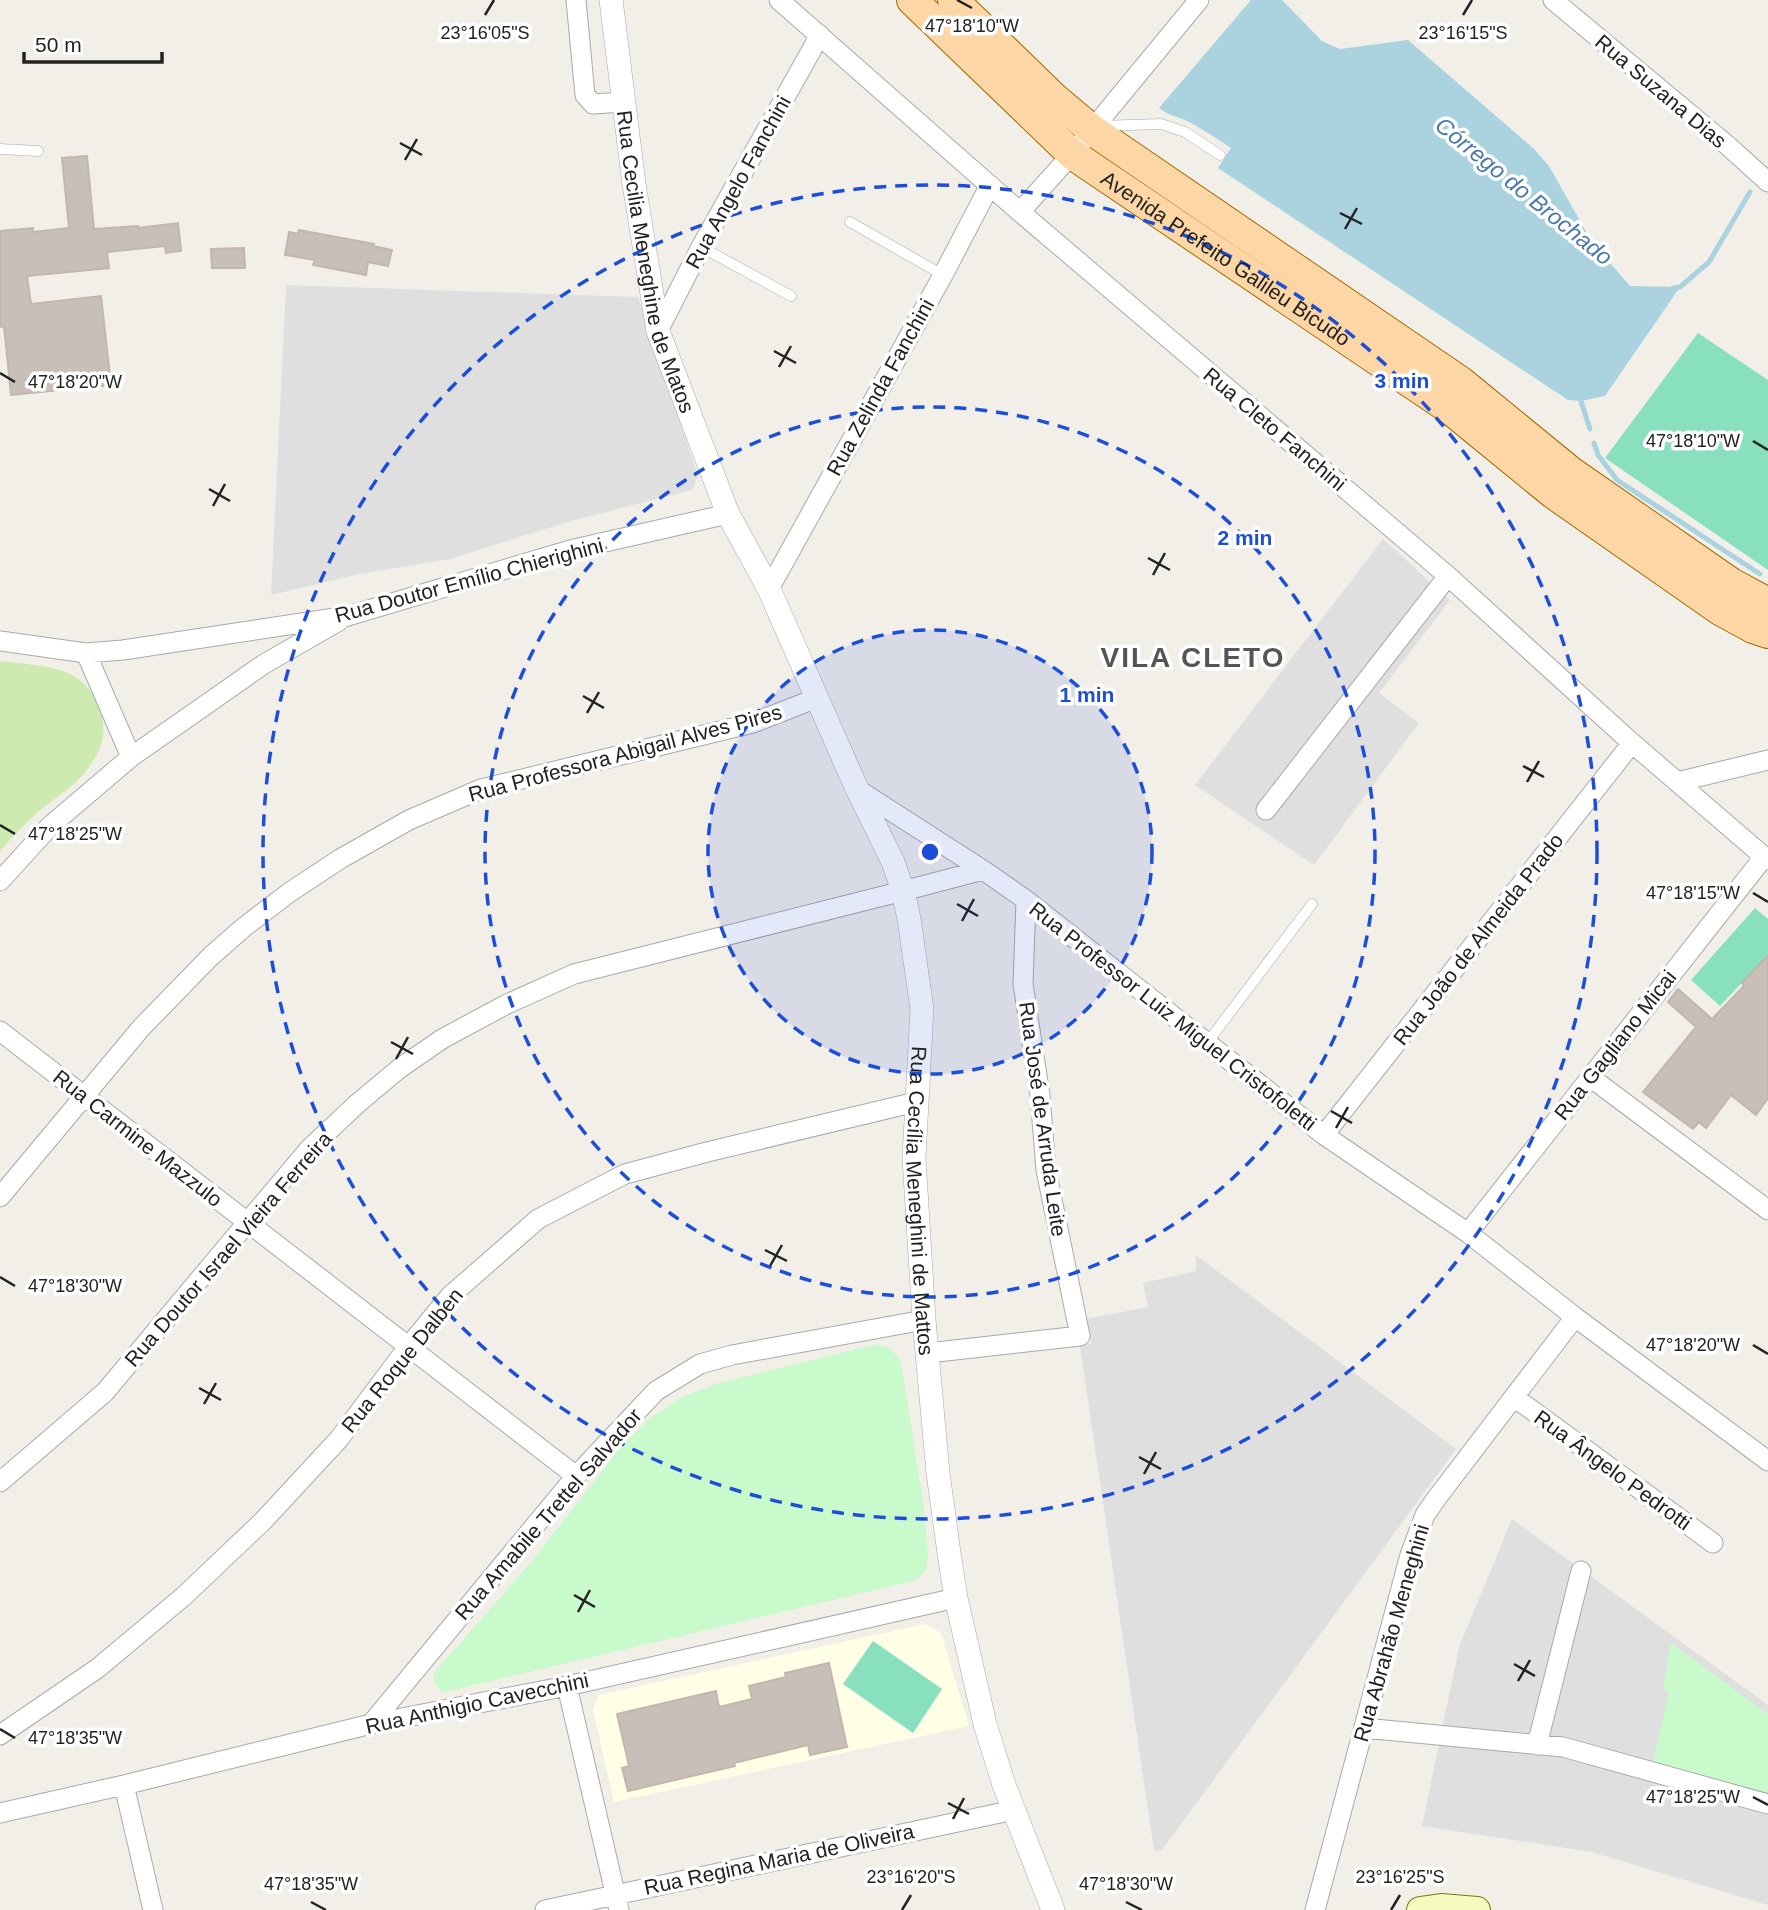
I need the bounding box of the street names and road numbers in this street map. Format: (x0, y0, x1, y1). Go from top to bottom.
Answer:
street label: Rua Suzana Dias (1591, 30, 1731, 152)
street label: Rua Angelo Fanchini (681, 92, 795, 272)
street label: Rua Cecilia Meneghine de Matos (613, 109, 700, 416)
street label: Avenida Prefeito Galileu Bicudo (1097, 166, 1355, 350)
street label: Rua Zelinda Fanchini (822, 295, 938, 479)
street label: Rua Cleto Fanchini (1199, 363, 1351, 495)
street label: Rua Doutor Emílio Chierighini (332, 533, 606, 627)
street label: Rua Professora Abigail Alves Pires (466, 700, 784, 806)
street label: Rua João de Almeida Prado (1388, 829, 1568, 1049)
street label: Rua Professor Luiz Miguel Cristofoletti (1025, 897, 1321, 1135)
street label: Rua Gagliano Micai (1550, 966, 1680, 1124)
street label: Rua José de Arruda Leite (1015, 1000, 1071, 1238)
street label: Rua Cecília Meneghini de Mattos (902, 1046, 939, 1356)
street label: Rua Carmine Mazzulo (49, 1065, 227, 1211)
street label: Rua Doutor Israel Vieira Ferreira (120, 1127, 336, 1371)
street label: Rua Roque Dalben (337, 1283, 467, 1437)
street label: Rua Amabile Trettel Salvador (450, 1404, 646, 1624)
street label: Rua Ângelo Pedrotti (1530, 1405, 1696, 1535)
street label: Rua Abrahão Meneghini (1349, 1522, 1433, 1744)
street label: Rua Anthigio Cavecchini (363, 1668, 591, 1738)
street label: Rua Regina Maria de Oliveira (642, 1819, 916, 1899)

